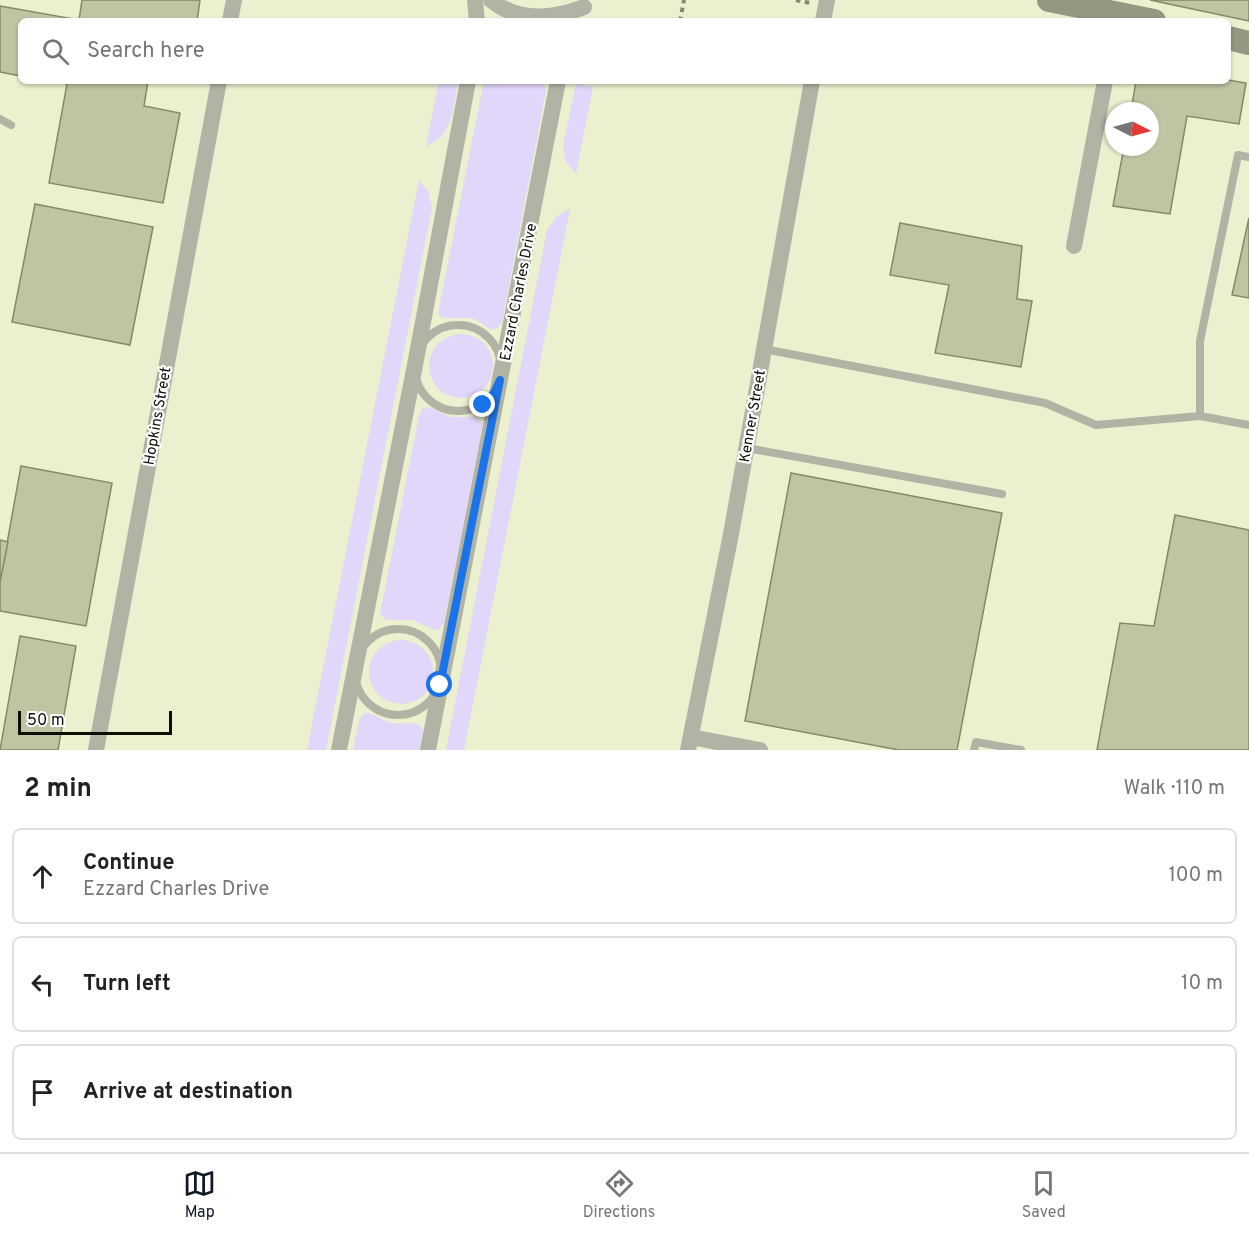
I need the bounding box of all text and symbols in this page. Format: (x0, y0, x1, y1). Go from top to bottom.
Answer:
search box (18, 18, 1231, 84)
icon: search (39, 35, 72, 68)
text: Search here (87, 38, 205, 65)
north arrow (1105, 102, 1159, 156)
street label: Ezzard Charles Drive (497, 222, 542, 363)
street label: Hopkins Street (140, 366, 176, 467)
street label: Kenner Street (736, 368, 771, 464)
route end (469, 391, 495, 417)
route start (426, 671, 452, 697)
scale bar (18, 708, 172, 736)
text: 50 m (27, 711, 65, 731)
text: 2 min (24, 773, 92, 806)
text: Walk · 110 m (1124, 776, 1225, 802)
text: Continue (83, 850, 174, 877)
icon: ahead (26, 860, 59, 893)
text: 100 m (1168, 863, 1223, 889)
text: Ezzard Charles Drive (83, 877, 269, 903)
icon: left (26, 968, 59, 1001)
text: Turn left (83, 971, 171, 998)
text: 10 m (1181, 971, 1223, 997)
icon: arrive (26, 1076, 59, 1109)
text: Arrive at destination (83, 1079, 293, 1106)
tab: Map (183, 1167, 216, 1223)
tab: Directions (583, 1167, 655, 1223)
tab: Saved (1022, 1167, 1066, 1223)

